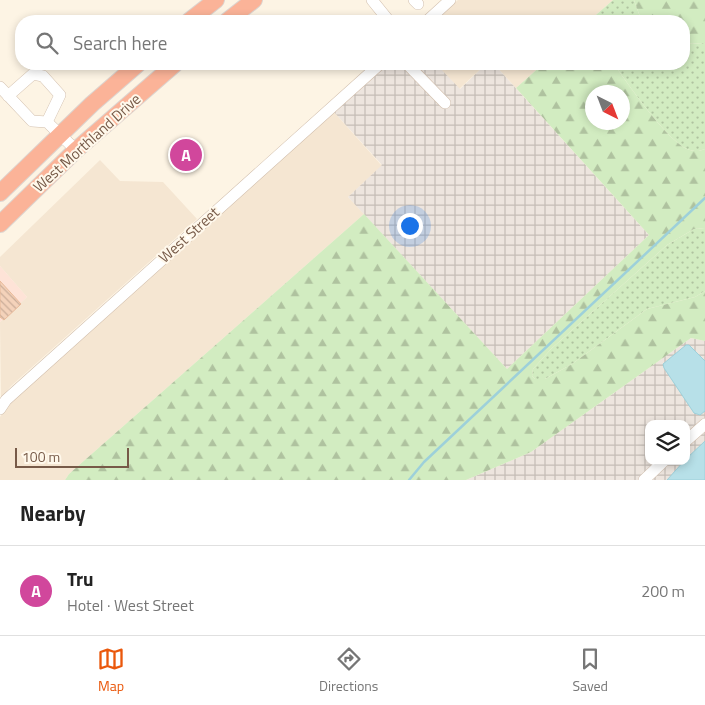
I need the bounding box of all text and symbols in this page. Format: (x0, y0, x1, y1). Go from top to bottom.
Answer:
search box (15, 15, 690, 70)
text: Search here (73, 28, 167, 57)
icon: search (33, 29, 61, 57)
north arrow (585, 85, 630, 130)
street label: West Morthland Drive (28, 88, 146, 197)
pin: A (170, 136, 202, 174)
street label: West Street (153, 201, 225, 268)
your location (397, 213, 423, 239)
map controls (645, 420, 690, 465)
button: layers (645, 420, 690, 465)
scale bar (15, 445, 129, 468)
text: 100 m (22, 446, 60, 467)
text: Nearby (20, 497, 85, 529)
text: Tru (67, 564, 94, 593)
text: A (31, 579, 41, 603)
text: 200 m (641, 579, 685, 603)
text: Hotel · West Street (67, 593, 194, 617)
tab: Map (97, 645, 125, 696)
tab: Directions (319, 645, 378, 696)
tab: Saved (572, 645, 608, 696)

